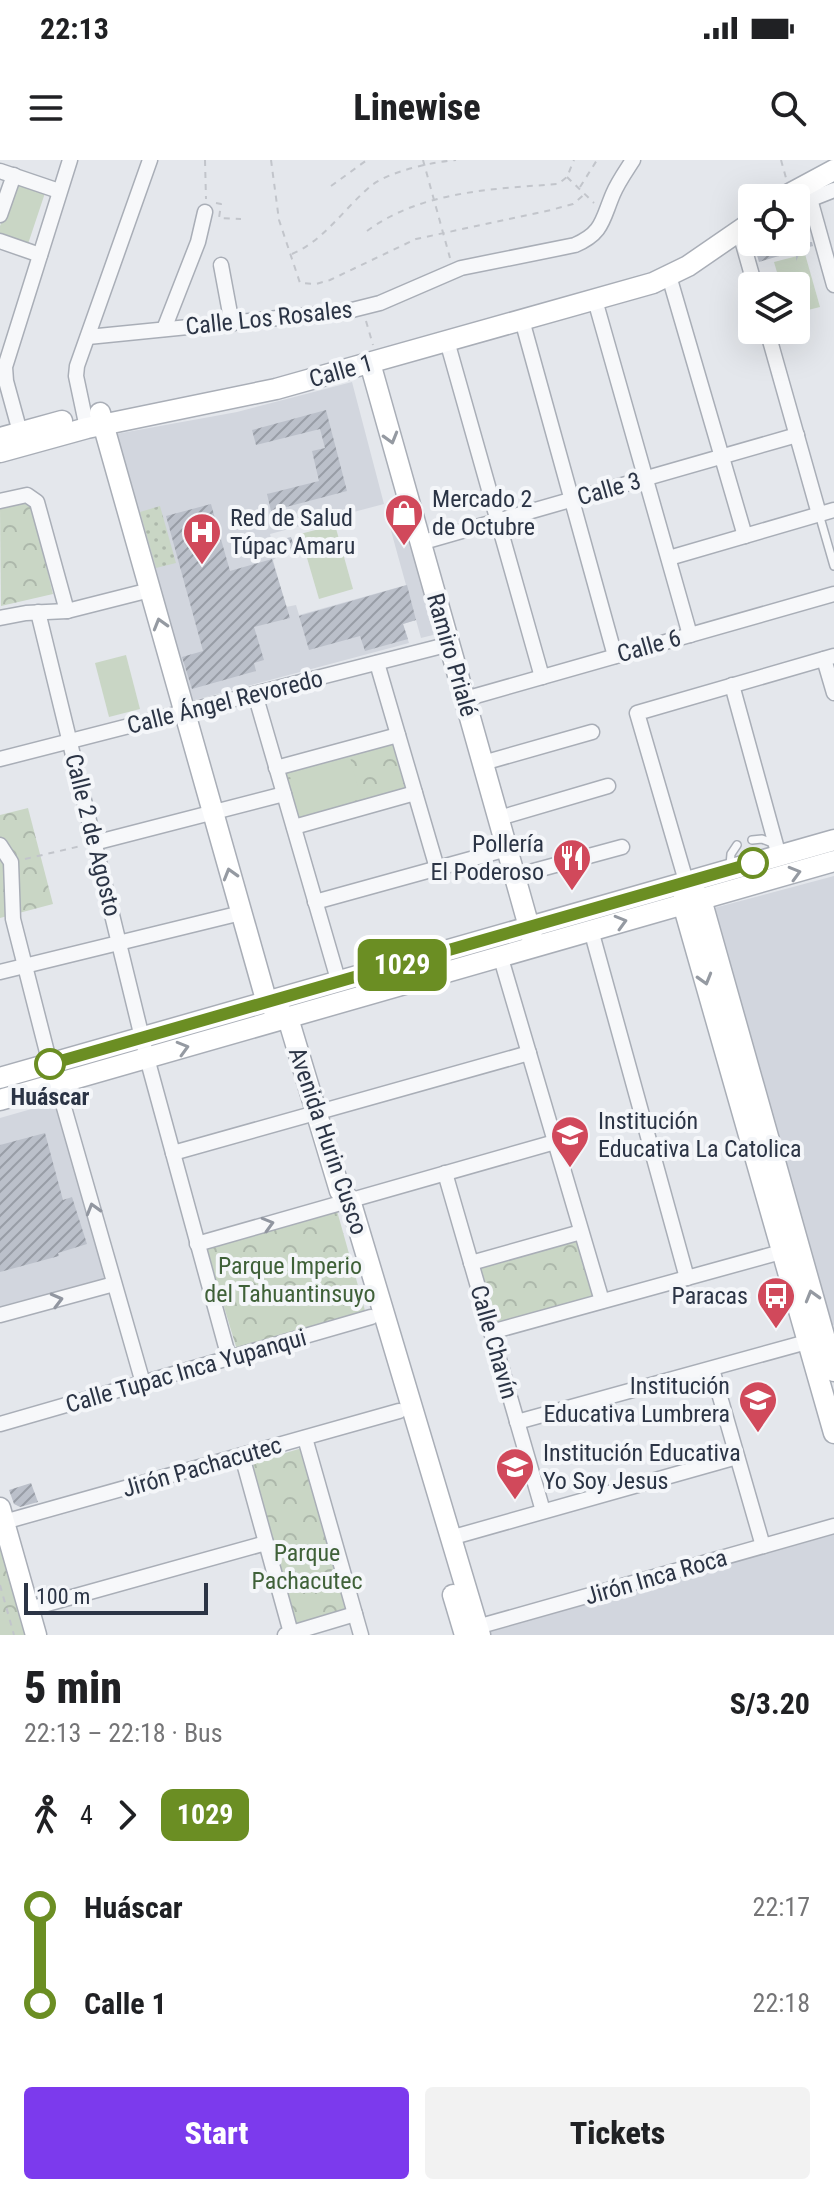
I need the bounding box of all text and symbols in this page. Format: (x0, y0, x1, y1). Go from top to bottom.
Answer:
text: 22:13 (40, 11, 109, 46)
icon: menu (24, 86, 68, 130)
icon: search (766, 86, 810, 130)
text: Linewise (353, 87, 481, 129)
map controls (738, 184, 810, 344)
button: locate (738, 184, 810, 256)
button: layers (738, 272, 810, 344)
street label: Calle Los Rosales (184, 295, 354, 341)
street label: Calle 1 (306, 349, 376, 393)
one-way arrow (382, 431, 398, 445)
street label: Calle 3 (574, 467, 644, 511)
place label: Mercado 2 de Octubre (432, 485, 535, 541)
shop icon: Mercado 2 de Octubre (383, 492, 425, 547)
place label: Red de Salud Túpac Amaru (230, 504, 355, 560)
hospital icon: Red de Salud Túpac Amaru (181, 511, 223, 566)
street label: Ramiro Prialé (421, 590, 483, 720)
one-way arrow (152, 617, 169, 631)
street label: Calle 6 (614, 624, 684, 668)
street label: Calle Ángel Revoredo (124, 664, 326, 740)
street label: Calle 2 de Agosto (59, 751, 127, 919)
place label: Pollería El Poderoso (431, 830, 544, 886)
restaurant icon: Pollería El Poderoso (551, 837, 593, 892)
unlabelled marker (738, 848, 768, 878)
one-way arrow (787, 865, 801, 882)
one-way arrow (223, 868, 239, 882)
one-way arrow (614, 915, 628, 931)
line badge: 1029 (346, 939, 458, 991)
text: 1029 (374, 948, 430, 981)
one-way arrow (695, 972, 712, 986)
one-way arrow (175, 1041, 189, 1057)
street label: Avenida Hurin Cusco (283, 1044, 373, 1238)
marker: Huáscar (35, 1049, 65, 1079)
place label: Huáscar (10, 1083, 90, 1111)
place label: Institución Educativa La Catolica (598, 1107, 802, 1163)
school or university icon: Institución Educativa La Catolica (549, 1114, 591, 1169)
one-way arrow (86, 1203, 102, 1217)
one-way arrow (261, 1217, 275, 1233)
park label: Parque Imperio del Tahuantinsuyo (204, 1252, 376, 1308)
bus stop icon: Paracas (755, 1275, 797, 1330)
street label: Calle Chavín (464, 1282, 524, 1402)
place label: Paracas (671, 1282, 748, 1310)
one-way arrow (805, 1290, 822, 1303)
one-way arrow (50, 1293, 64, 1309)
street label: Calle Tupac Inca Yupanqui (63, 1323, 309, 1419)
place label: Institución Educativa Lumbrera (543, 1372, 730, 1428)
school or university icon: Institución Educativa Lumbrera (737, 1379, 779, 1434)
street label: Jirón Pachacutec (119, 1431, 285, 1503)
place label: Institución Educativa Yo Soy Jesus (543, 1439, 741, 1495)
school or university icon: Institución Educativa Yo Soy Jesus (494, 1446, 536, 1501)
park label: Parque Pachacutec (252, 1539, 362, 1595)
street label: Jirón Inca Roca (582, 1543, 730, 1611)
scale bar (24, 1579, 208, 1615)
text: 100 m (36, 1584, 90, 1609)
text: 5 min (24, 1662, 122, 1714)
text: S/3.20 (730, 1686, 810, 1721)
text: 22:13 – 22:18 · Bus (24, 1718, 223, 1748)
icon: walk (24, 1793, 68, 1837)
icon: forward (105, 1793, 149, 1837)
text: 1029 (177, 1798, 233, 1831)
text: 4 (80, 1800, 93, 1830)
text: Huáscar (84, 1890, 183, 1925)
text: 22:17 (753, 1892, 810, 1922)
text: Calle 1 (84, 1986, 167, 2021)
text: 22:18 (753, 1988, 810, 2018)
button: Start (24, 2087, 409, 2179)
button: Tickets (425, 2087, 810, 2179)

